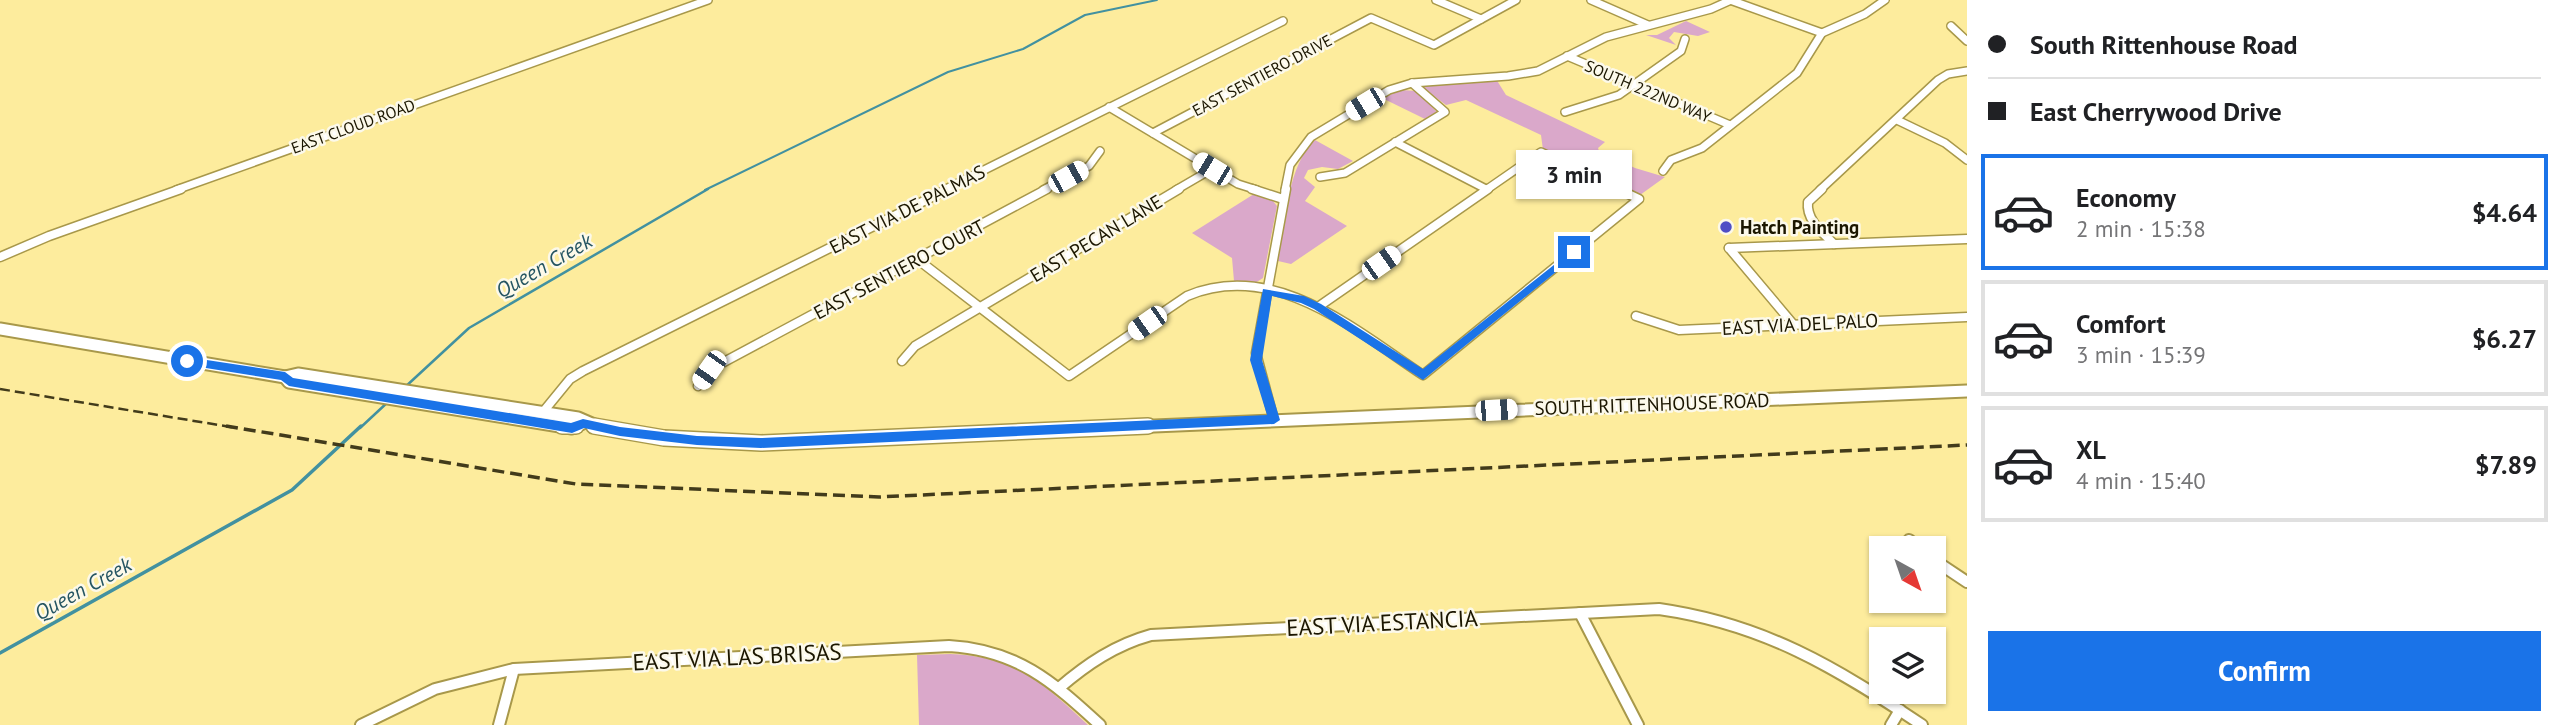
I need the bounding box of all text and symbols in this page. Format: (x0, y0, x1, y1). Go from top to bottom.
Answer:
text: South Rittenhouse Road (2030, 28, 2298, 61)
street label: EAST SENTIERO DRIVE (1189, 30, 1335, 120)
street label: SOUTH 222ND WAY (1582, 55, 1714, 127)
car (1342, 84, 1389, 124)
street label: EAST CLOUD ROAD (288, 94, 418, 158)
text: East Cherrywood Drive (2030, 95, 2282, 128)
car (1189, 149, 1236, 189)
callout: 3 min (1516, 150, 1632, 200)
car (1045, 158, 1092, 196)
street label: EAST VIA DE PALMAS (825, 159, 989, 259)
text: 3 min (1546, 160, 1602, 189)
icon: car (1992, 181, 2055, 244)
text: Economy (2076, 181, 2176, 214)
street label: EAST PECAN LANE (1025, 189, 1167, 287)
text: $4.64 (2472, 196, 2537, 229)
street label: EAST SENTIERO COURT (809, 213, 989, 324)
text: 2 min · 15:38 (2076, 214, 2206, 243)
place label: Hatch Painting (1740, 215, 1859, 239)
marker: Hatch Painting (1718, 219, 1734, 235)
water label: Queen Creek (491, 226, 598, 304)
route end (1558, 236, 1590, 268)
car (1358, 242, 1405, 284)
car (1124, 302, 1171, 344)
icon: car (1992, 307, 2055, 370)
text: Comfort (2076, 307, 2166, 340)
street label: EAST VIA DEL PALO (1721, 308, 1879, 340)
text: $6.27 (2472, 322, 2537, 355)
text: 3 min · 15:39 (2076, 340, 2206, 369)
route start (171, 345, 203, 377)
car (689, 347, 730, 393)
street label: SOUTH RITTENHOUSE ROAD (1534, 388, 1770, 420)
car (1475, 398, 1518, 422)
icon: car (1992, 433, 2055, 496)
text: XL (2076, 433, 2106, 466)
text: $7.89 (2475, 448, 2537, 481)
text: 4 min · 15:40 (2076, 466, 2206, 495)
north arrow (1869, 536, 1946, 612)
map controls (1869, 536, 1946, 704)
water label: Queen Creek (29, 550, 137, 626)
street label: EAST VIA ESTANCIA (1286, 603, 1479, 642)
button: layers (1869, 627, 1946, 704)
button: Confirm (1988, 631, 2541, 711)
street label: EAST VIA LAS BRISAS (632, 637, 842, 676)

